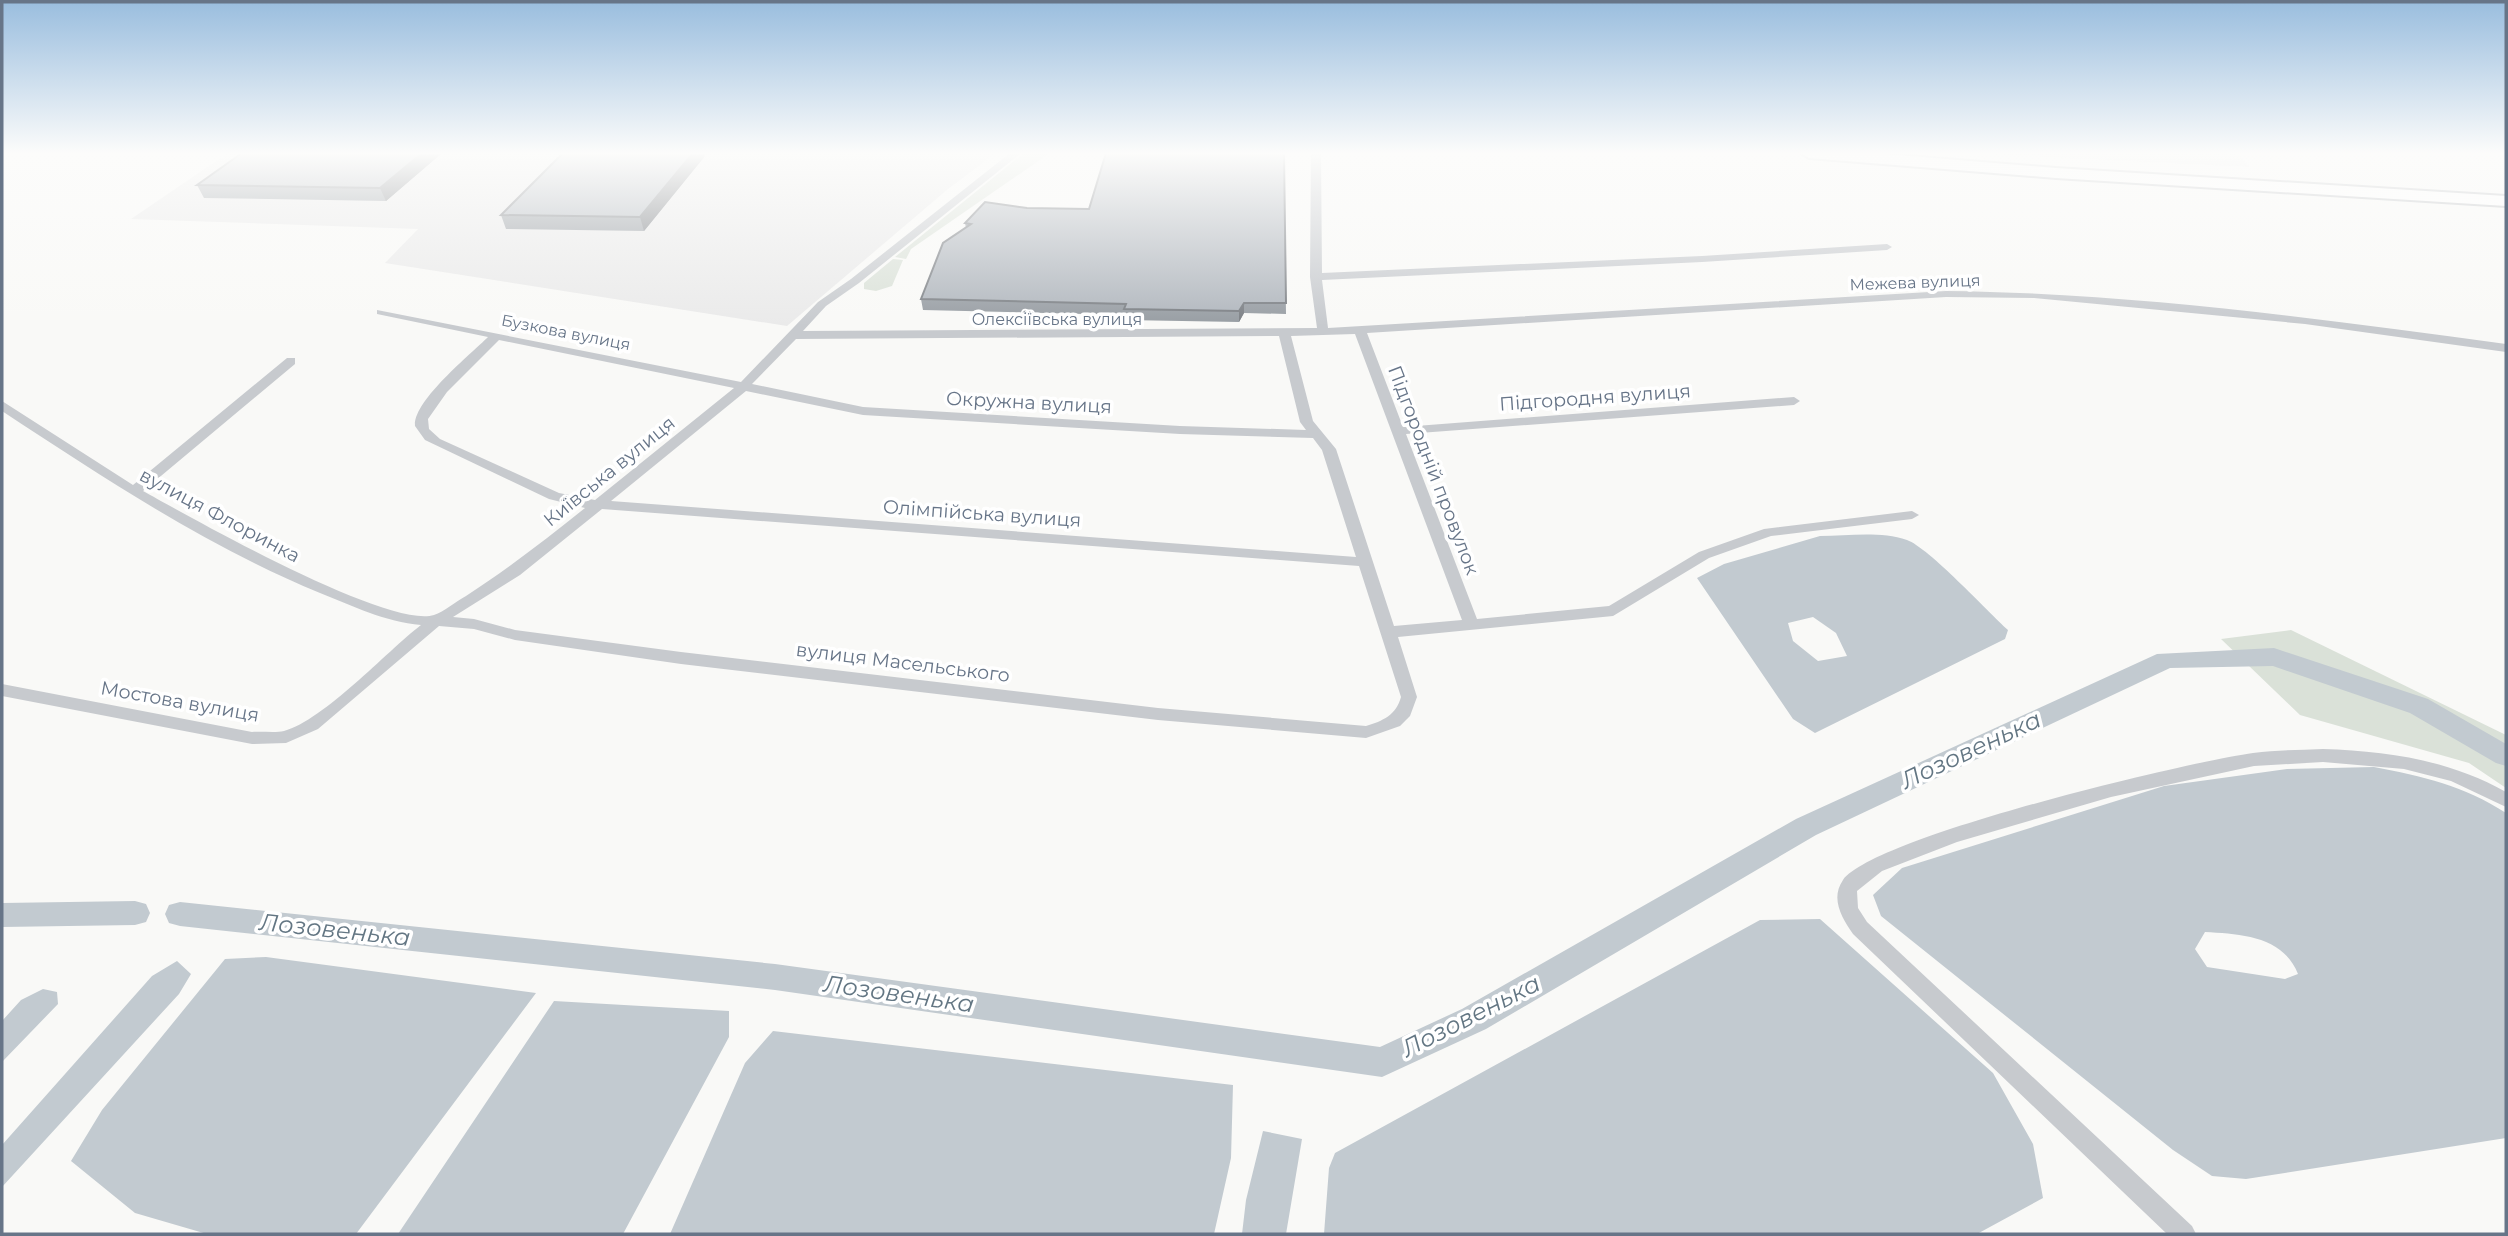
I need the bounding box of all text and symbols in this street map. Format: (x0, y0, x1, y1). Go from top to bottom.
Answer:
street label: Межева вулиця (1849, 271, 1981, 294)
street label: Олексіївська вулиця (972, 310, 1142, 329)
street label: Бузкова вулиця (500, 311, 632, 354)
street label: Підгородній провулок (1383, 362, 1484, 578)
street label: Підгородня вулиця (1498, 379, 1692, 416)
street label: Окружна вулиця (945, 387, 1112, 418)
street label: Київська вулиця (539, 411, 680, 531)
street label: вулиця Флоринка (136, 463, 304, 567)
street label: Олімпійська вулиця (882, 495, 1082, 532)
street label: вулиця Масельського (795, 638, 1011, 687)
street label: Мостова вулиця (99, 676, 261, 727)
water label: Лозовенька (1895, 704, 2046, 795)
water label: Лозовенька (257, 907, 412, 952)
water label: Лозовенька (821, 968, 976, 1018)
water label: Лозовенька (1396, 968, 1545, 1063)

